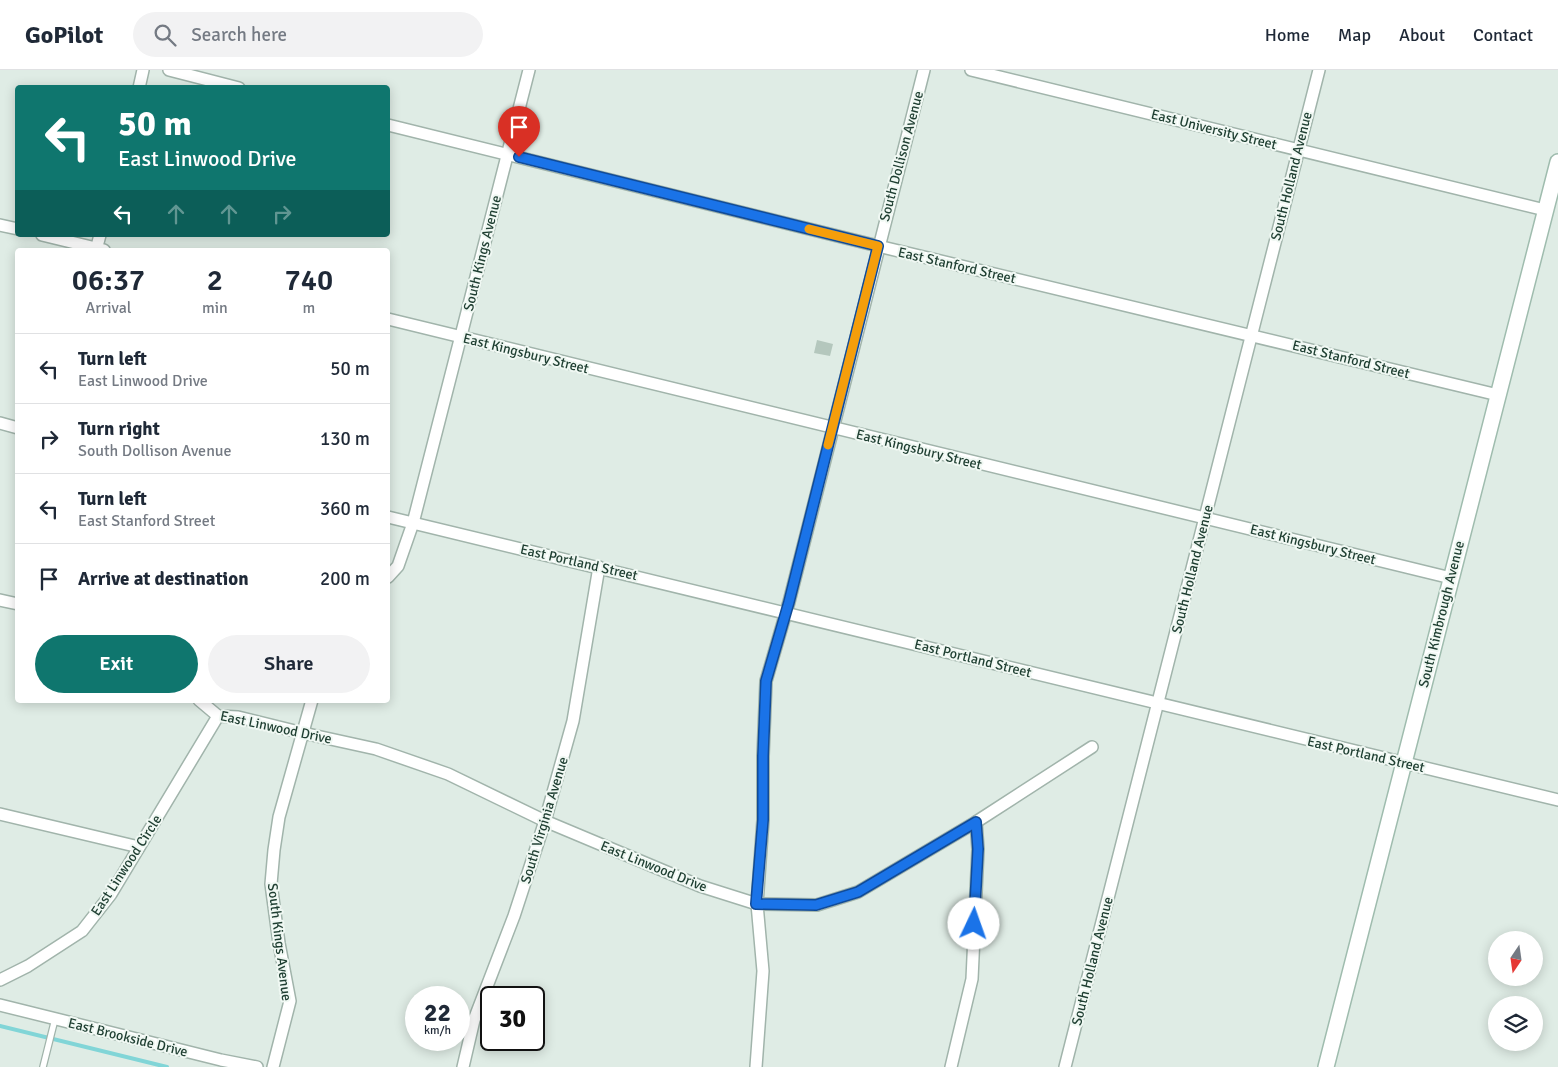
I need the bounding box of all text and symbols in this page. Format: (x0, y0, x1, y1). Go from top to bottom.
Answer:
search box (133, 12, 483, 57)
text: GoPilot (25, 20, 103, 50)
icon: search (151, 21, 179, 49)
text: Search here (191, 23, 287, 47)
text: Home (1265, 24, 1310, 46)
text: Map (1338, 24, 1371, 46)
text: About (1399, 24, 1445, 46)
text: Contact (1473, 24, 1533, 46)
street label: South Dollison Avenue (876, 89, 927, 223)
text: 50 m (118, 102, 192, 145)
icon: left (35, 105, 100, 170)
pin (498, 106, 540, 157)
street label: East University Street (1149, 106, 1279, 153)
street label: South Holland Avenue (1267, 110, 1316, 242)
icon: arrive (505, 113, 533, 141)
text: East Linwood Drive (118, 145, 297, 172)
street label: South Kings Avenue (460, 194, 505, 313)
icon: left (109, 200, 137, 228)
icon: ahead (162, 200, 190, 228)
icon: ahead (215, 200, 243, 228)
icon: right (268, 200, 296, 228)
street label: East Stanford Street (896, 244, 1017, 287)
text: 06:37 (72, 262, 145, 299)
text: 2 (207, 262, 223, 299)
text: 740 (285, 262, 333, 299)
text: Arrival (85, 298, 131, 318)
text: min (202, 298, 228, 318)
text: m (302, 298, 315, 318)
street label: East Kingsbury Street (461, 330, 591, 377)
street label: East Stanford Street (1290, 337, 1411, 382)
text: Turn left (78, 347, 147, 371)
icon: left (35, 355, 63, 383)
text: 50 m (330, 357, 370, 381)
text: East Linwood Drive (78, 371, 208, 391)
text: Turn right (78, 417, 160, 441)
icon: right (35, 425, 63, 453)
street label: East Kingsbury Street (854, 426, 984, 473)
text: 130 m (320, 427, 370, 451)
text: South Dollison Avenue (78, 441, 232, 461)
text: Turn left (78, 487, 147, 511)
icon: left (35, 495, 63, 523)
text: 360 m (320, 497, 370, 521)
street label: South Holland Avenue (1168, 503, 1217, 635)
text: East Stanford Street (78, 511, 215, 531)
street label: East Kingsbury Street (1248, 521, 1378, 568)
street label: South Kimbrough Avenue (1415, 539, 1468, 689)
street label: East Portland Street (518, 541, 639, 584)
icon: arrive (35, 565, 63, 593)
text: Arrive at destination (78, 567, 249, 591)
text: 200 m (320, 567, 370, 591)
button: Exit (35, 635, 198, 693)
button: Share (208, 635, 370, 693)
street label: East Portland Street (913, 636, 1033, 681)
street label: East Linwood Drive (219, 707, 333, 748)
street label: East Portland Street (1305, 733, 1426, 776)
street label: South Virginia Avenue (517, 755, 572, 886)
street label: East Linwood Circle (87, 812, 165, 919)
street label: East Linwood Drive (598, 837, 710, 896)
street label: South Kings Avenue (264, 882, 295, 1002)
street label: South Holland Avenue (1068, 895, 1117, 1027)
position arrow (947, 897, 999, 949)
north arrow (1488, 931, 1542, 986)
map controls (1488, 931, 1543, 1051)
speed limit sign: 30 (480, 986, 545, 1051)
button: layers (1488, 996, 1543, 1051)
text: 22 (424, 997, 451, 1028)
street label: East Brookside Drive (66, 1014, 189, 1061)
text: km/h (424, 1023, 451, 1038)

